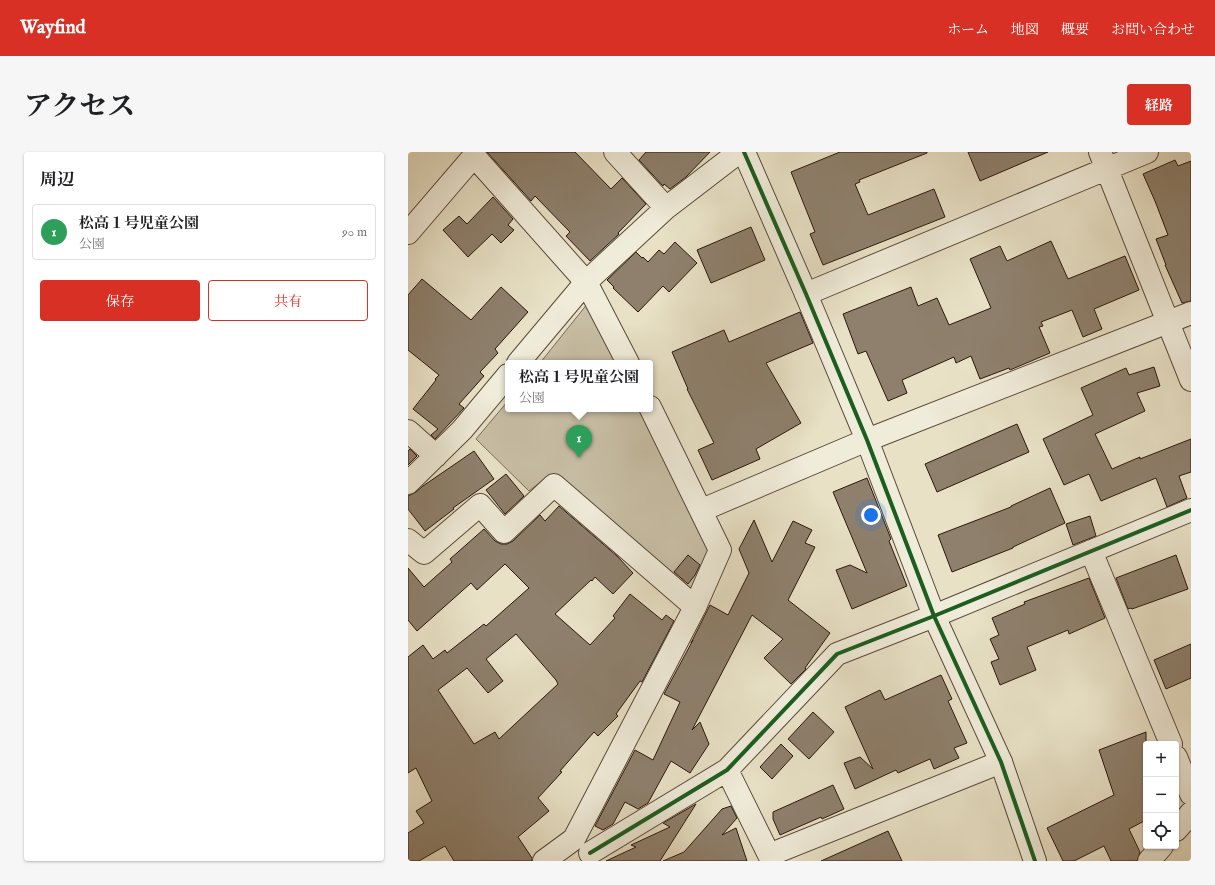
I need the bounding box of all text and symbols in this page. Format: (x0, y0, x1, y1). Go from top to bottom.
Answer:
text: Wayfind (20, 16, 86, 40)
text: ホーム (947, 21, 989, 39)
text: 地図 (1011, 21, 1039, 39)
text: 概要 (1061, 21, 1089, 39)
text: お問い合わせ (1111, 21, 1195, 39)
button: 経路 (1127, 84, 1191, 125)
text: アクセス (24, 90, 135, 125)
text: 周辺 (40, 170, 74, 191)
text: 松高１号児童公園 (79, 214, 199, 233)
text: 1 (52, 224, 56, 241)
text: 90 m (342, 224, 367, 241)
text: 公園 (79, 236, 105, 253)
button: 保存 (40, 280, 200, 321)
button: 共有 (208, 280, 368, 321)
popup (505, 360, 653, 412)
text: 松高１号児童公園 (519, 368, 639, 387)
text: 公園 (519, 390, 545, 407)
pin: 1 (566, 425, 592, 458)
your location (861, 505, 881, 525)
map controls (1143, 741, 1179, 849)
button: + (1143, 741, 1179, 777)
button: − (1143, 777, 1179, 813)
button: locate (1143, 813, 1179, 849)

